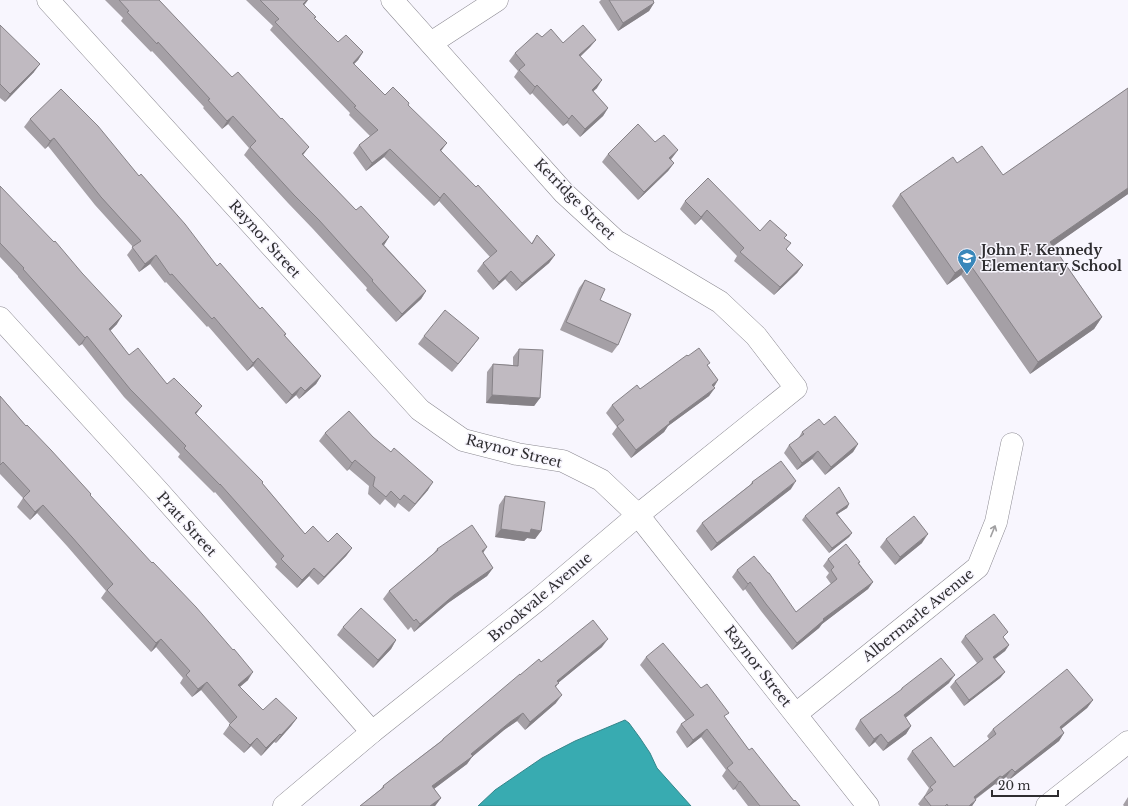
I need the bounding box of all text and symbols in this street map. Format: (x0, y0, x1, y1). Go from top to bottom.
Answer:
street label: Ketridge Street (531, 155, 620, 244)
street label: Raynor Street (225, 196, 305, 282)
place label: John F. Kennedy Elementary School (978, 241, 1122, 275)
school or university icon: John F. Kennedy Elementary School (956, 247, 978, 275)
street label: Raynor Street (464, 430, 565, 472)
street label: Pratt Street (153, 488, 221, 561)
one-way arrow (989, 525, 997, 537)
street label: Brookvale Avenue (485, 548, 595, 646)
street label: Albermarle Avenue (858, 565, 977, 666)
street label: Raynor Street (721, 622, 796, 711)
scale bar (992, 772, 1058, 798)
text: 20 m (998, 778, 1030, 793)

